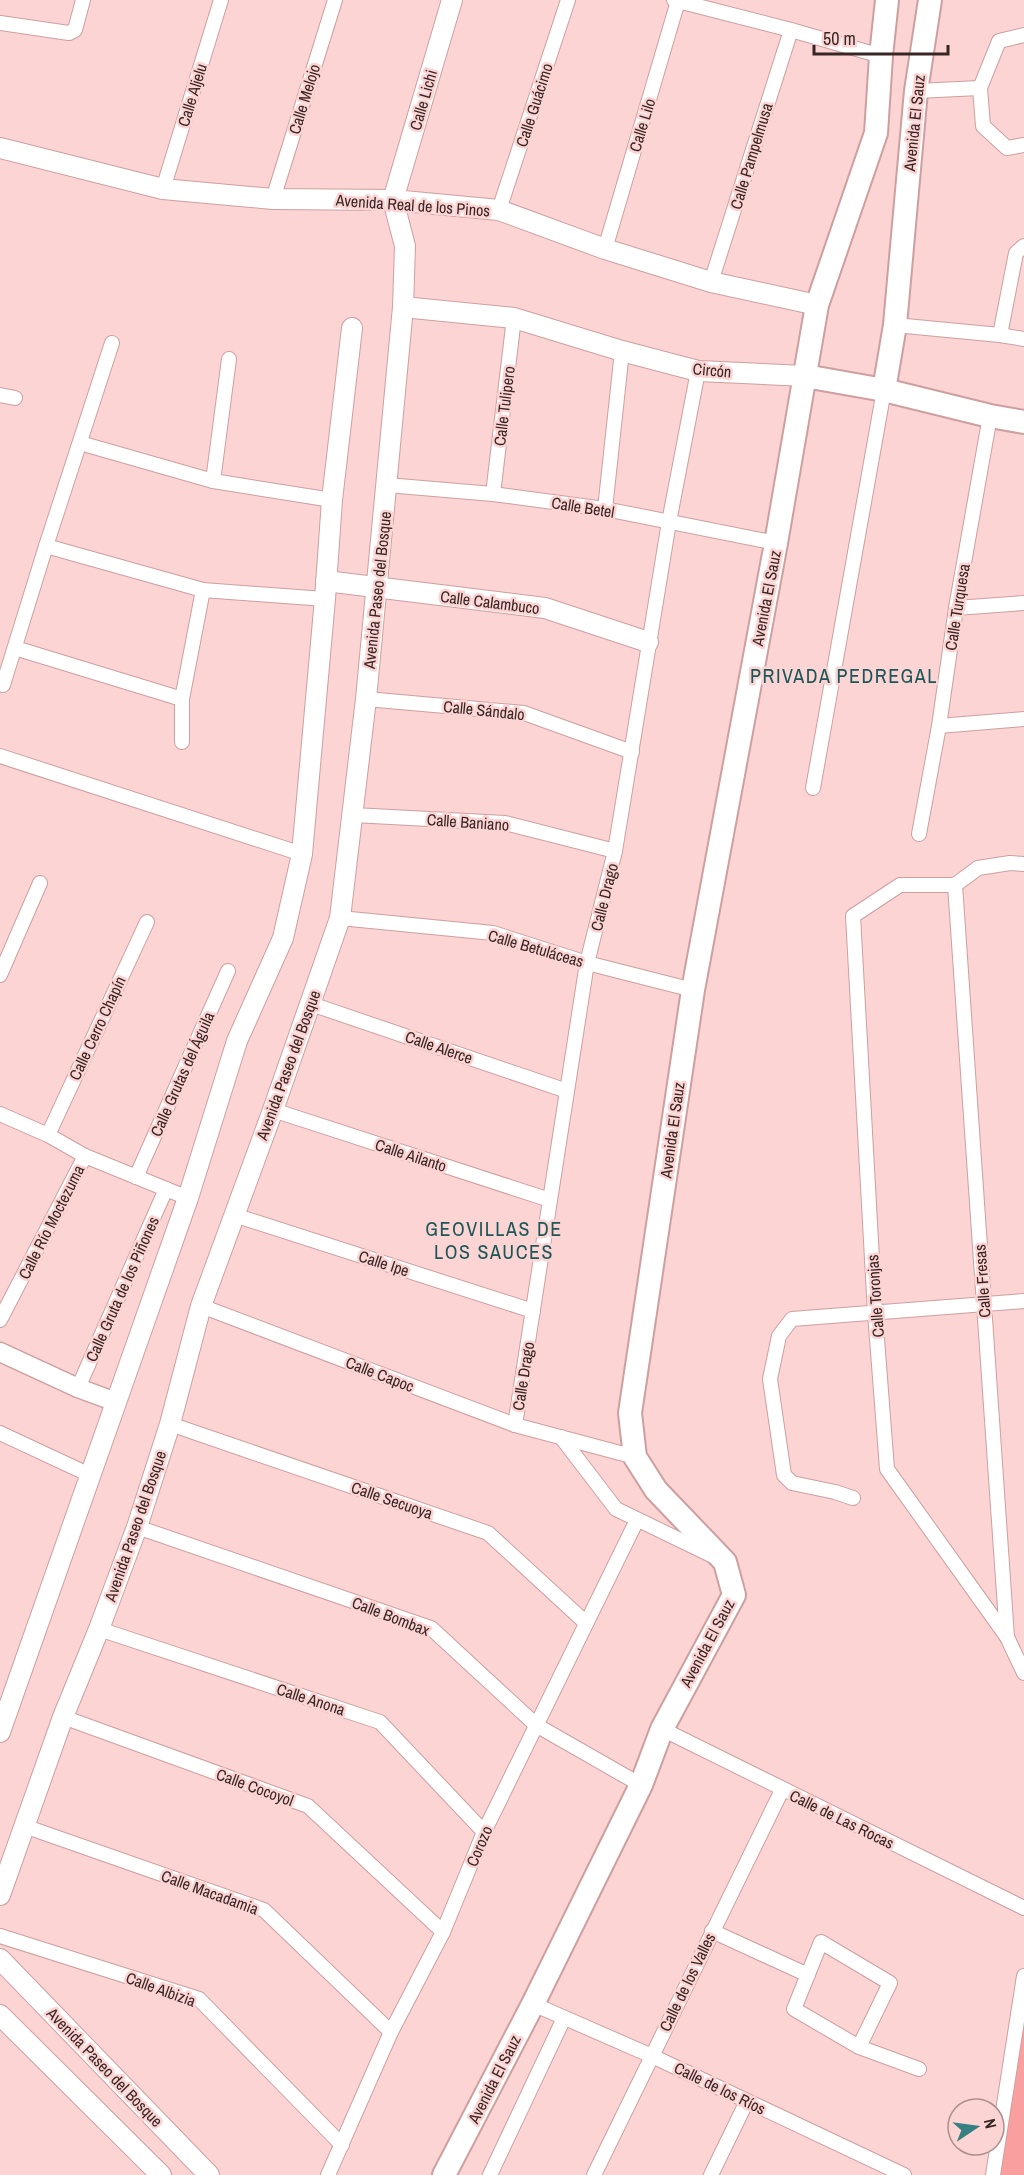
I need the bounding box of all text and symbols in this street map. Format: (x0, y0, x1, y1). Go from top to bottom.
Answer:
scale bar (814, 18, 948, 56)
text: 50 m (823, 26, 856, 51)
street label: Calle Guácimo (510, 60, 558, 150)
street label: Calle Aljelu (172, 61, 212, 129)
street label: Calle Melojo (283, 61, 325, 137)
street label: Calle Lichi (404, 67, 442, 133)
street label: Avenida El Sauz (898, 73, 930, 173)
street label: Calle Lilo (623, 96, 661, 154)
street label: Calle Pampelmusa (724, 99, 778, 212)
street label: Avenida Real de los Pinos (334, 189, 491, 221)
street label: Circón (692, 357, 732, 383)
street label: Calle Tulipero (488, 365, 520, 447)
street label: Calle Betel (550, 491, 616, 523)
street label: Avenida Paseo del Bosque (358, 510, 396, 671)
street label: Avenida El Sauz (746, 548, 786, 649)
street label: Calle Turquesa (939, 561, 975, 652)
street label: Calle Calambuco (439, 585, 541, 619)
district label: PRIVADA PEDREGAL (750, 662, 938, 689)
street label: Calle Sándalo (442, 695, 526, 725)
street label: Calle Baniano (426, 808, 510, 836)
street label: Calle Drago (585, 861, 623, 933)
street label: Calle Betuláceas (486, 924, 586, 972)
street label: Calle Cerro Chapín (63, 972, 131, 1084)
street label: Avenida Paseo del Bosque (250, 987, 325, 1144)
street label: Calle Grutas del Águila (145, 1008, 220, 1140)
street label: Calle Alerce (402, 1025, 476, 1069)
street label: Avenida El Sauz (654, 1080, 690, 1180)
street label: Calle Ailanto (373, 1133, 449, 1177)
street label: Calle Río Moctezuma (13, 1161, 90, 1283)
street label: Calle Gruta de los Piñones (80, 1213, 164, 1365)
district label: GEOVILLAS DE LOS SAUCES (425, 1215, 563, 1265)
street label: Calle Fresas (968, 1244, 996, 1318)
street label: Calle Ipe (356, 1245, 412, 1281)
street label: Calle Toronjas (861, 1254, 889, 1338)
street label: Calle Drago (507, 1340, 539, 1412)
street label: Calle Capoc (343, 1351, 418, 1397)
street label: Avenida Paseo del Bosque (99, 1448, 171, 1605)
street label: Calle Secuoya (348, 1476, 436, 1524)
street label: Calle Bombax (349, 1591, 433, 1641)
street label: Avenida El Sauz (674, 1595, 740, 1692)
street label: Calle Anona (274, 1678, 349, 1721)
street label: Calle Cocoyol (213, 1763, 297, 1811)
street label: Calle de Las Rocas (786, 1784, 898, 1854)
street label: Corozo (461, 1822, 497, 1870)
street label: Calle Macadamia (158, 1864, 262, 1920)
street label: Calle de los Valles (654, 1929, 720, 2035)
street label: Calle Albizia (123, 1966, 200, 2012)
street label: Avenida Paseo del Bosque (41, 2002, 168, 2131)
street label: Avenida El Sauz (462, 2031, 526, 2128)
street label: Calle de los Ríos (671, 2056, 769, 2120)
north arrow (946, 2097, 1006, 2157)
text: N (979, 2117, 1002, 2131)

